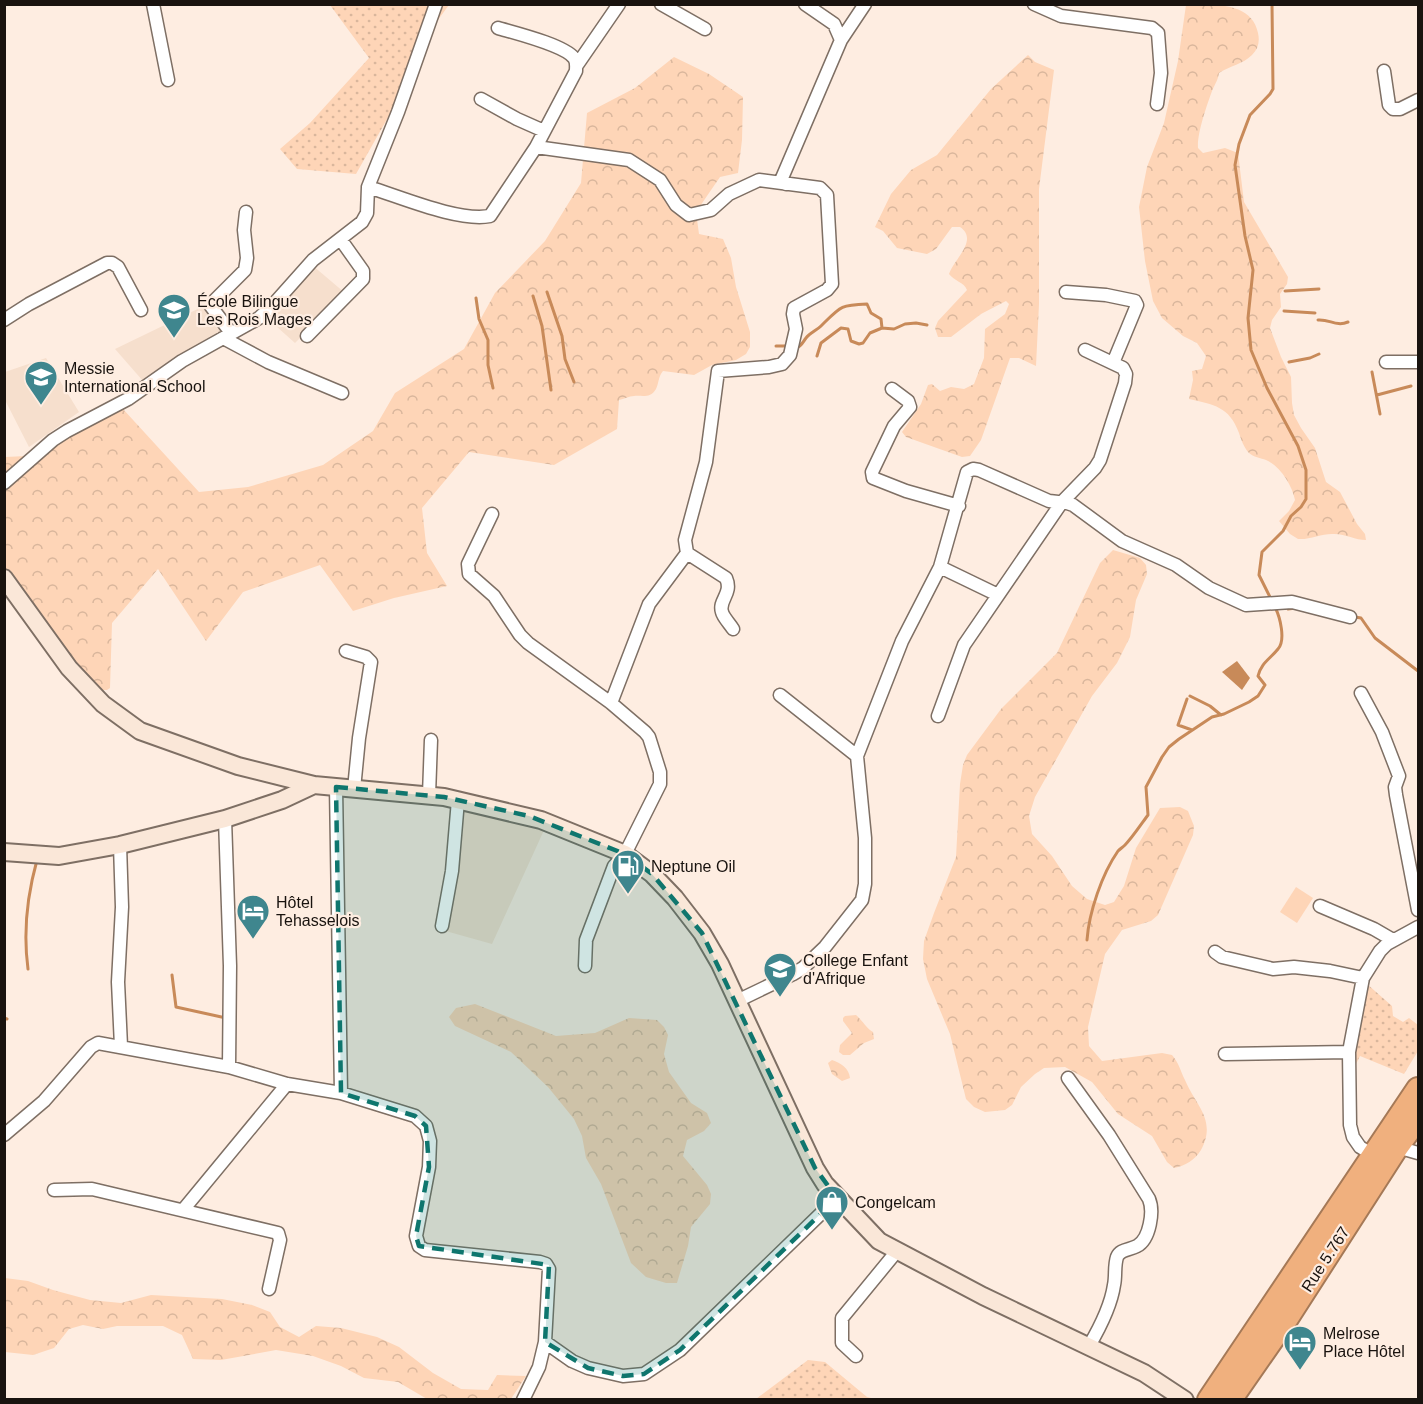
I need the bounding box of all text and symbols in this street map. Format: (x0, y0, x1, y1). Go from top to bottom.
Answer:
school or university icon: École Bilingue Les Rois Mages (156, 292, 192, 339)
place label: École Bilingue Les Rois Mages (197, 292, 312, 328)
school or university icon: Messie International School (23, 359, 59, 406)
place label: Messie International School (64, 360, 205, 395)
fuel station icon: Neptune Oil (610, 848, 646, 895)
place label: Neptune Oil (651, 858, 736, 875)
hotel icon: Hôtel Tehasselois (235, 893, 271, 940)
place label: Hôtel Tehasselois (276, 894, 360, 929)
school or university icon: College Enfant d'Afrique (762, 951, 798, 998)
place label: College Enfant d'Afrique (803, 952, 909, 987)
shop icon: Congelcam (814, 1184, 850, 1231)
place label: Congelcam (855, 1194, 936, 1211)
street label: Rue 5.767 (1298, 1224, 1353, 1295)
hotel icon: Melrose Place Hôtel (1282, 1324, 1318, 1371)
place label: Melrose Place Hôtel (1323, 1325, 1405, 1360)

